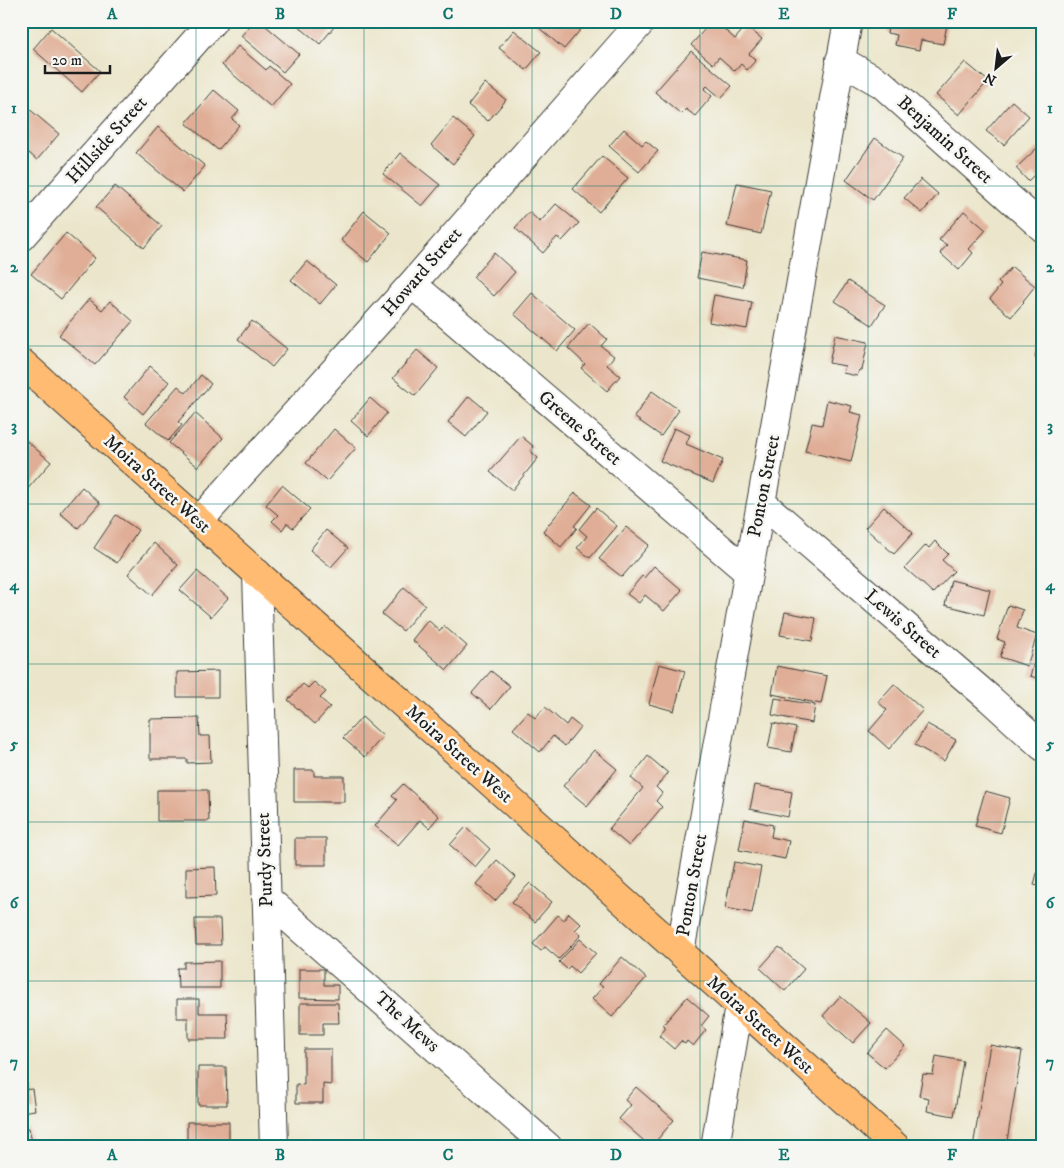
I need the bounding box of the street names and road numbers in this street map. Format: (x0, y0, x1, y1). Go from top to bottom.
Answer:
street label: Hillside Street (62, 91, 152, 189)
street label: Benjamin Street (893, 91, 997, 189)
street label: Howard Street (377, 223, 467, 321)
street label: Greene Street (534, 386, 626, 470)
street label: Moira Street West (99, 430, 215, 538)
street label: Ponton Street (743, 433, 785, 539)
street label: Lewis Street (860, 585, 946, 663)
street label: Moira Street West (401, 700, 517, 808)
street label: Purdy Street (252, 812, 278, 908)
street label: Ponton Street (672, 832, 712, 938)
street label: Moira Street West (702, 971, 818, 1079)
street label: The Mews (370, 987, 444, 1057)

